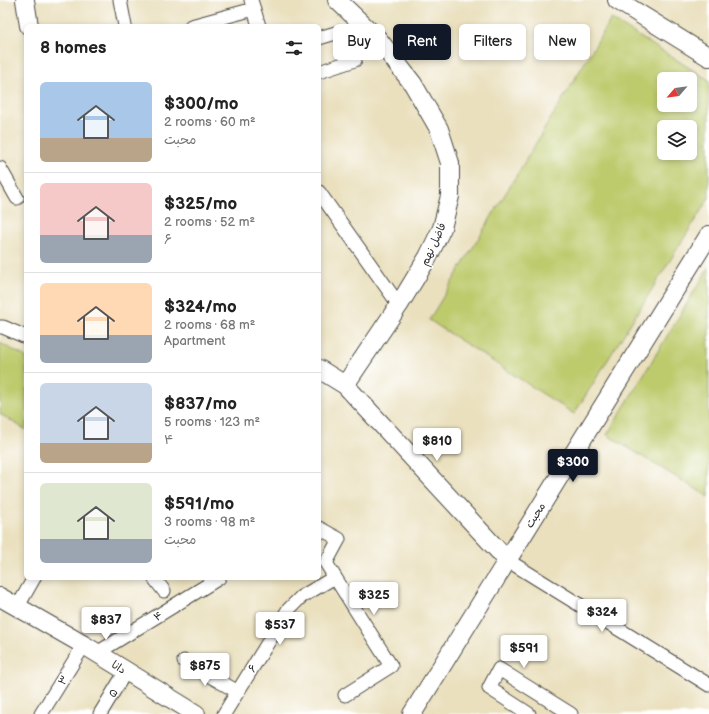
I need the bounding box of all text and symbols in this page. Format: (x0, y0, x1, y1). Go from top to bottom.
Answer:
chip: Buy (333, 24, 385, 60)
chip: Rent (393, 24, 451, 60)
chip: Filters (459, 24, 526, 60)
chip: New (534, 24, 590, 60)
icon: filters (283, 37, 305, 59)
text: 8 homes (40, 38, 106, 58)
north arrow (657, 72, 697, 112)
map controls (657, 72, 697, 160)
text: $300/mo (164, 94, 238, 114)
icon: home (72, 98, 120, 146)
text: 2 rooms · 60 m² (164, 114, 256, 130)
button: layers (657, 120, 697, 160)
text: محبت (164, 132, 196, 148)
text: $325/mo (164, 194, 237, 214)
icon: home (72, 199, 120, 247)
text: 2 rooms · 52 m² (164, 214, 255, 230)
street label: فاضل نهم (418, 221, 451, 269)
text: ۶ (164, 232, 172, 248)
text: $324/mo (164, 297, 237, 317)
icon: home (72, 299, 120, 347)
text: 2 rooms · 68 m² (164, 317, 255, 333)
text: Apartment (164, 333, 225, 349)
text: $837/mo (164, 394, 237, 414)
icon: home (72, 399, 120, 447)
text: 5 rooms · 123 m² (164, 414, 260, 430)
pin: $810 (413, 428, 461, 462)
text: ۴ (164, 432, 174, 448)
text: $810 (422, 433, 452, 449)
pin: $300 (549, 449, 597, 483)
text: $300 (557, 454, 589, 470)
text: $591/mo (164, 494, 234, 514)
icon: home (72, 499, 120, 547)
street label: محبت (523, 500, 549, 531)
text: 3 rooms · 98 m² (164, 514, 255, 530)
text: محبت (164, 532, 196, 548)
pin: $325 (350, 582, 398, 616)
text: $325 (358, 587, 390, 603)
pin: $324 (578, 599, 626, 633)
text: $324 (586, 604, 618, 620)
pin: $837 (82, 607, 130, 641)
street label: ۴ (151, 609, 165, 624)
text: $837 (90, 612, 122, 628)
pin: $537 (256, 612, 304, 646)
text: $537 (265, 617, 295, 633)
pin: $591 (500, 635, 548, 669)
text: $591 (509, 640, 539, 656)
pin: $875 (181, 653, 229, 687)
street label: دانا (109, 658, 128, 677)
text: $875 (189, 658, 221, 674)
street label: ۶ (245, 662, 260, 675)
street label: ۳ (56, 673, 71, 688)
street label: ۵ (106, 687, 121, 700)

